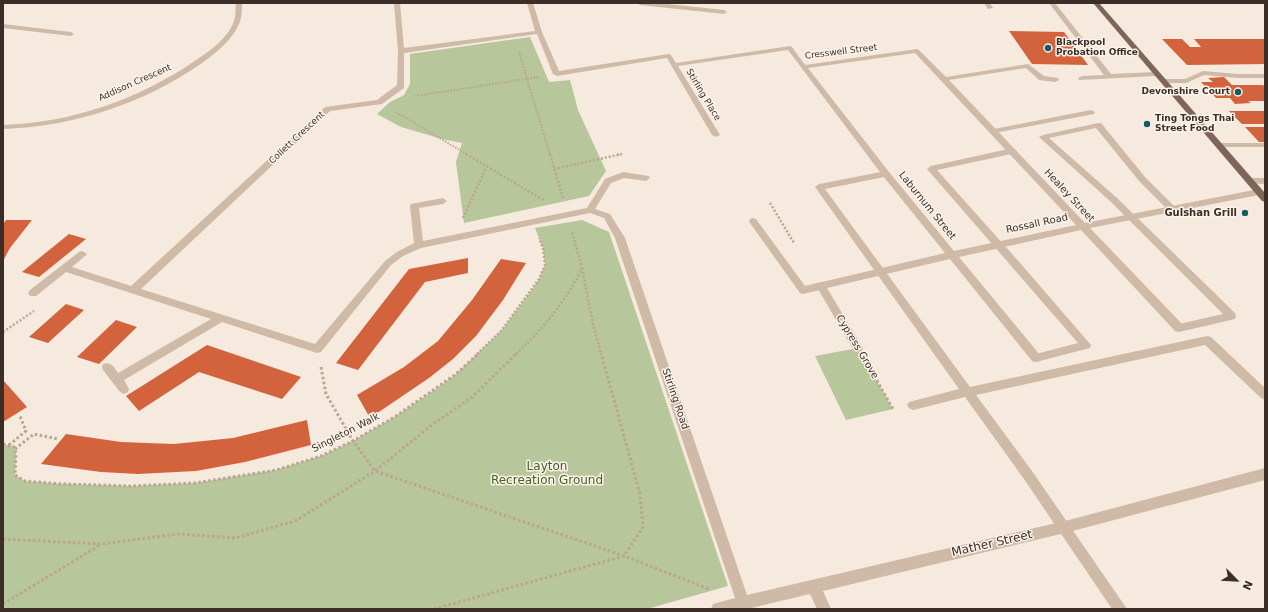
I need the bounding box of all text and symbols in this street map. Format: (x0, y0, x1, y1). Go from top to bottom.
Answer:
place label: Blackpool Probation Office (1056, 38, 1138, 59)
street label: Cresswell Street (804, 42, 878, 62)
marker: Blackpool Probation Office (1043, 43, 1053, 53)
street label: Addison Crescent (97, 62, 173, 104)
street label: Stirling Place (683, 67, 723, 123)
place label: Devonshire Court (1142, 87, 1230, 97)
marker: Devonshire Court (1233, 87, 1243, 97)
street label: Collett Crescent (267, 110, 327, 166)
place label: Ting Tongs Thai Street Food (1155, 114, 1234, 135)
marker: Ting Tongs Thai Street Food (1142, 119, 1152, 129)
street label: Healey Street (1041, 167, 1097, 225)
street label: Laburnum Street (896, 169, 958, 243)
place label: Gulshan Grill (1164, 207, 1237, 219)
marker: Gulshan Grill (1240, 208, 1250, 218)
street label: Rossall Road (1005, 212, 1069, 236)
street label: Cypress Grove (833, 313, 881, 381)
street label: Stirling Road (659, 367, 691, 431)
street label: Singleton Walk (310, 411, 382, 455)
park label: Layton Recreation Ground (491, 460, 603, 488)
street label: Mather Street (950, 528, 1034, 560)
north arrow (1216, 560, 1256, 600)
text: N (1240, 578, 1255, 592)

